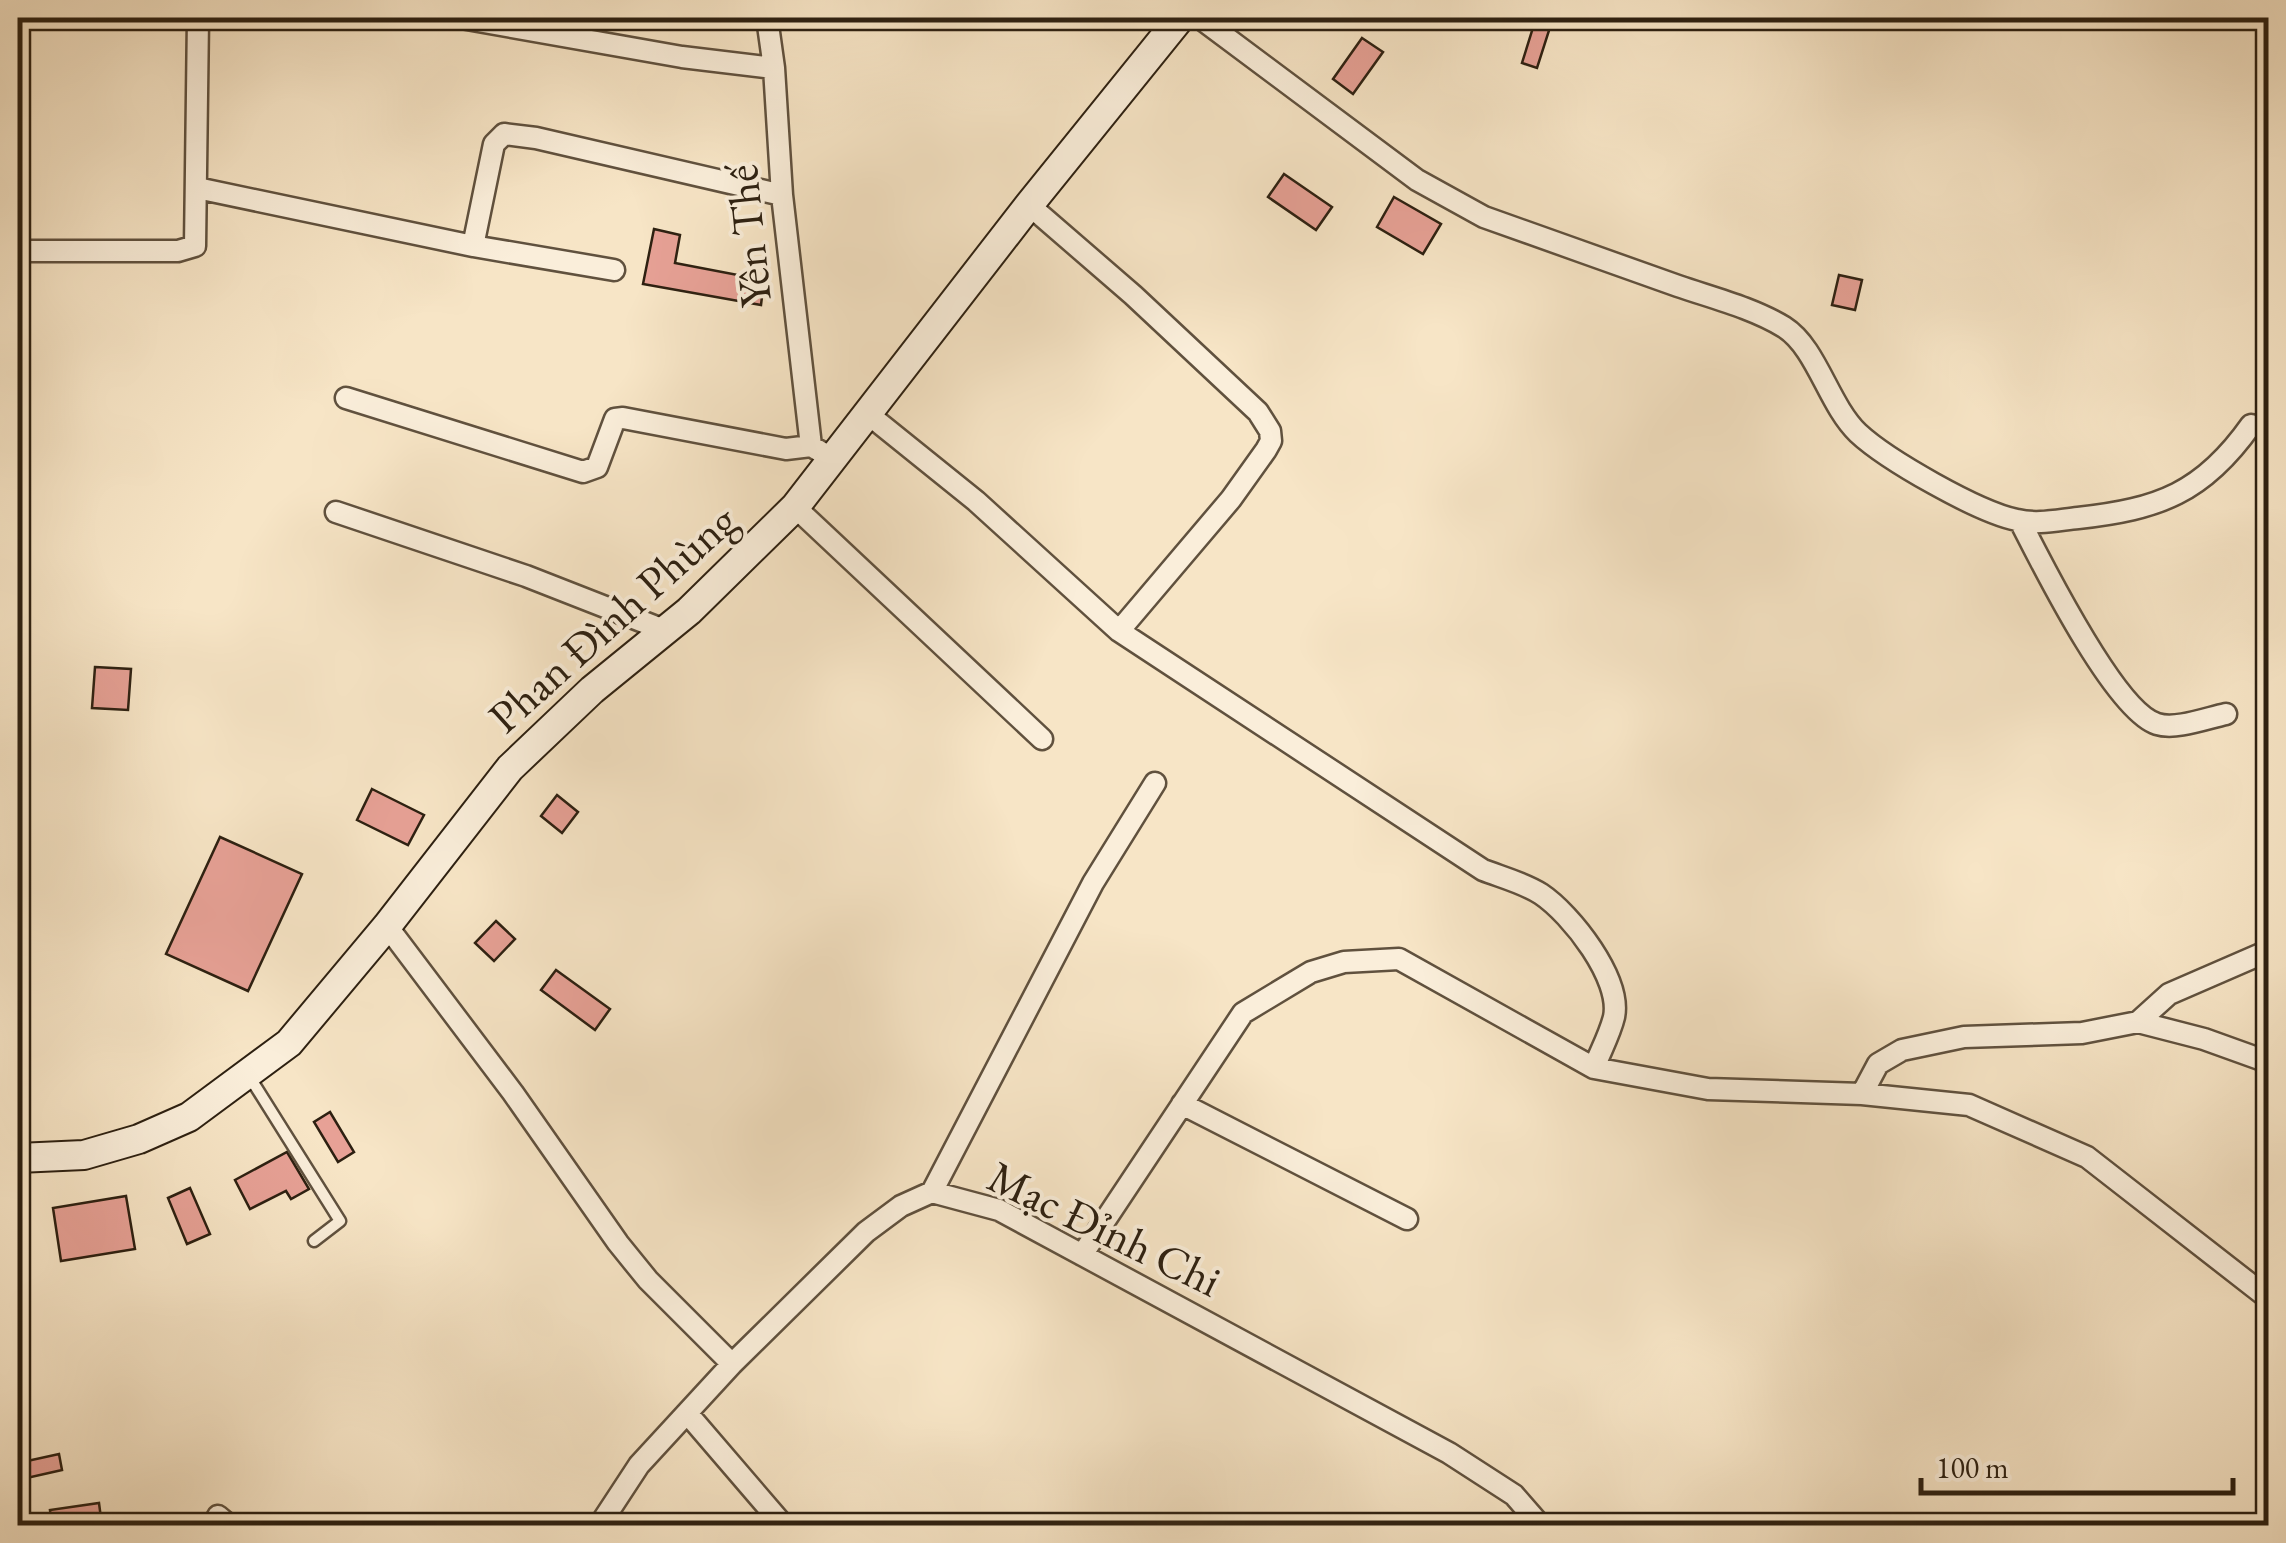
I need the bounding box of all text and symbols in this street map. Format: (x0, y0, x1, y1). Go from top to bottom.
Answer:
street label: Yên Thế (712, 161, 784, 310)
street label: Phan Đình Phùng (476, 491, 749, 745)
street label: Mạc Đỉnh Chi (979, 1147, 1231, 1309)
scale bar (1921, 1433, 2234, 1495)
text: 100 m (1936, 1448, 2009, 1487)

